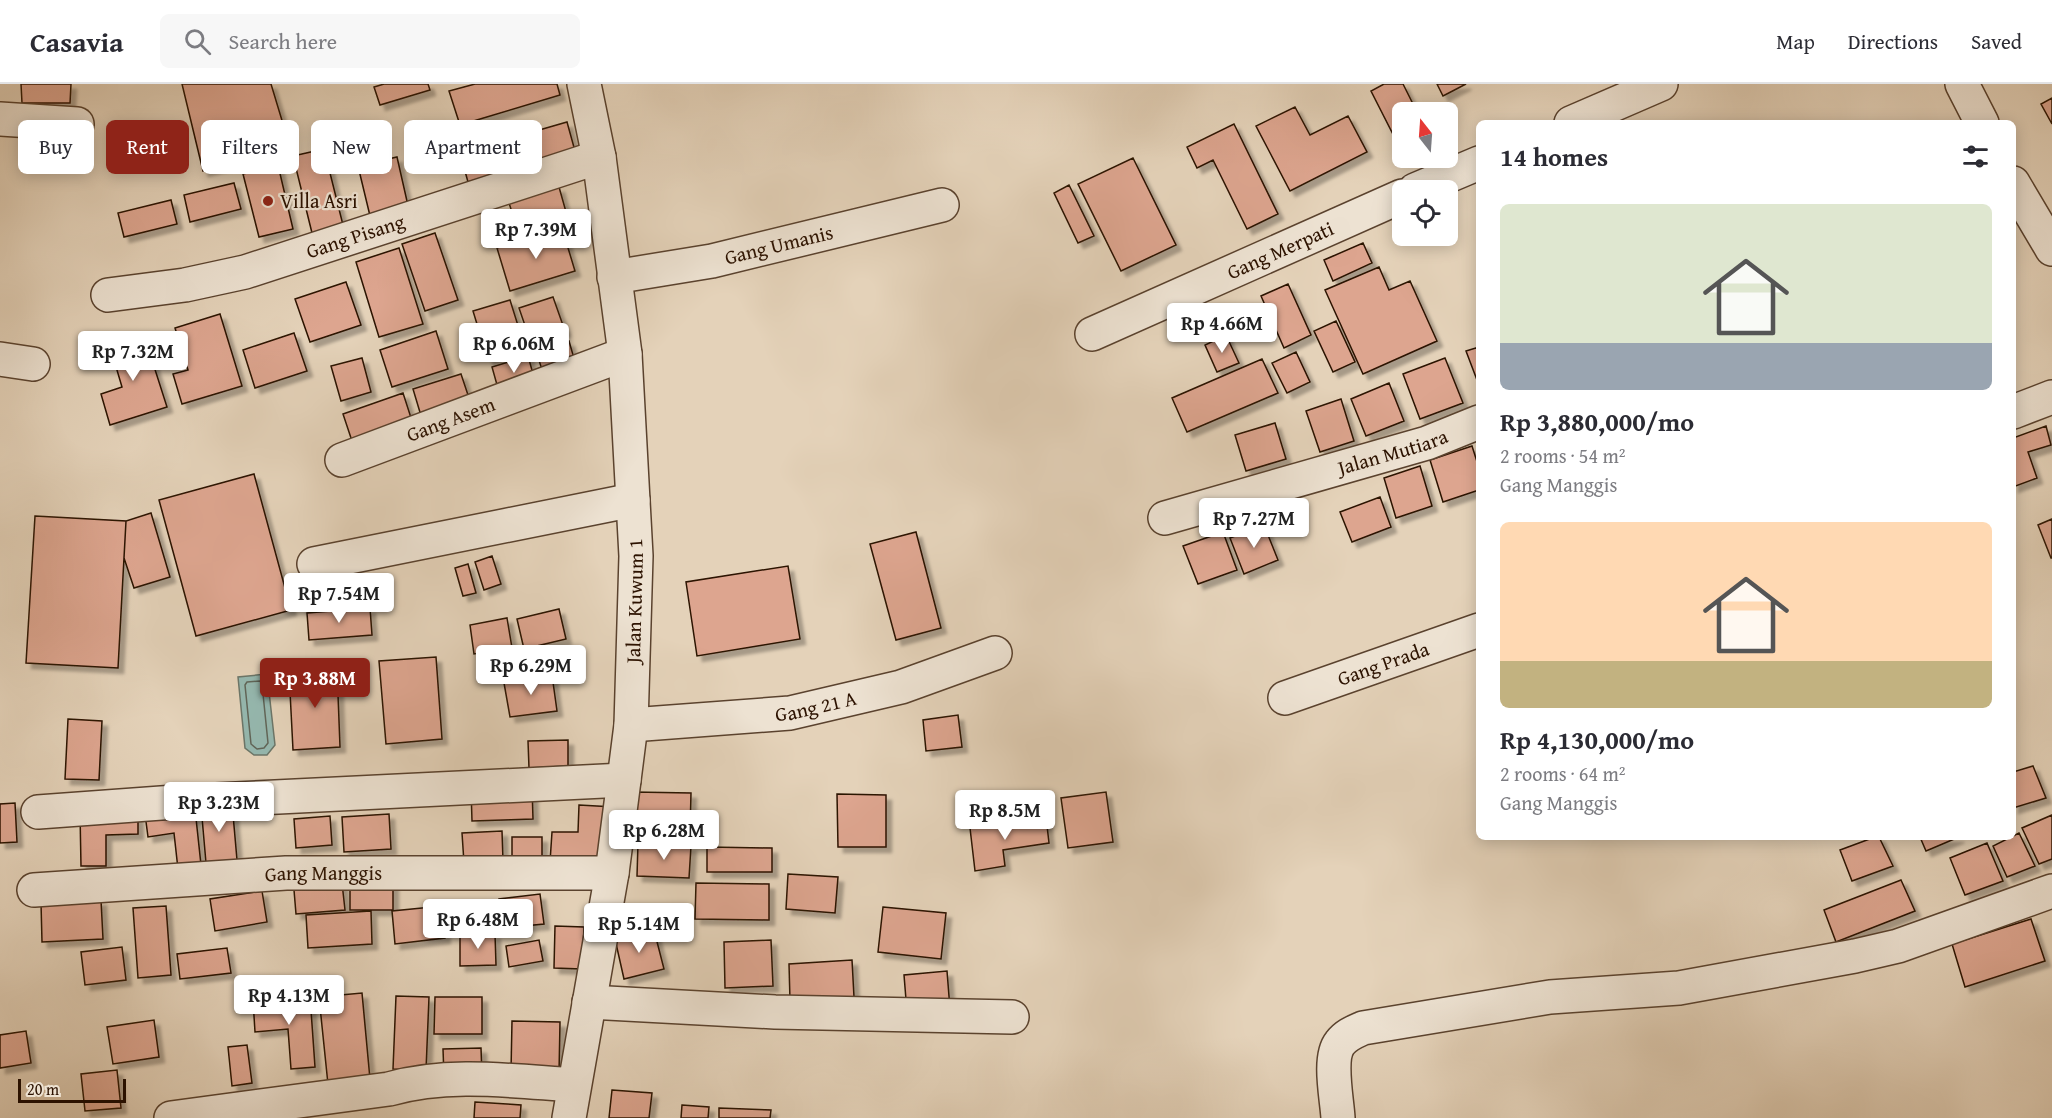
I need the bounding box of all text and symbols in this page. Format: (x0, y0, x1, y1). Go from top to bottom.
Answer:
search box (160, 14, 580, 68)
text: Casavia (30, 21, 124, 62)
icon: search (181, 25, 214, 58)
text: Search here (229, 25, 337, 57)
text: Map (1776, 26, 1815, 57)
text: Directions (1848, 26, 1938, 57)
text: Saved (1971, 26, 2022, 57)
north arrow (1392, 102, 1458, 168)
map controls (1392, 102, 1458, 246)
chip: Buy (18, 120, 94, 174)
chip: Rent (106, 120, 189, 174)
chip: Filters (201, 120, 299, 174)
chip: New (311, 120, 392, 174)
chip: Apartment (404, 120, 542, 174)
text: 14 homes (1500, 137, 1608, 176)
icon: filters (1959, 140, 1992, 173)
button: locate (1392, 180, 1458, 246)
place label: Villa Asri (280, 186, 358, 215)
marker: Villa Asri (261, 194, 275, 208)
street label: Gang Pisang (302, 206, 408, 265)
pin: Rp 7.39M (474, 209, 598, 260)
street label: Gang Merpati (1222, 213, 1338, 286)
text: Rp 7.39M (495, 214, 577, 243)
street label: Gang Umanis (721, 217, 836, 271)
icon: home (1692, 243, 1800, 351)
pin: Rp 4.66M (1160, 303, 1284, 354)
text: Rp 4.66M (1181, 308, 1263, 337)
pin: Rp 6.06M (452, 323, 576, 374)
text: Rp 6.06M (473, 328, 555, 357)
pin: Rp 7.32M (71, 331, 195, 382)
text: Rp 7.32M (92, 336, 174, 365)
street label: Gang Asem (402, 389, 500, 449)
text: Rp 3,880,000/mo (1500, 402, 1694, 441)
street label: Jalan Mutiara (1331, 421, 1452, 483)
text: 2 rooms · 54 m² (1500, 441, 1626, 470)
text: Gang Manggis (1500, 470, 1617, 499)
pin: Rp 7.27M (1192, 498, 1316, 549)
text: Rp 7.27M (1213, 503, 1295, 532)
street label: Jalan Kuwum 1 (618, 538, 650, 667)
icon: home (1692, 561, 1800, 669)
pin: Rp 7.54M (277, 573, 401, 624)
text: Rp 7.54M (298, 578, 380, 607)
street label: Gang Prada (1333, 634, 1433, 693)
pin: Rp 6.29M (469, 645, 593, 696)
text: Rp 6.29M (490, 650, 572, 679)
pin: Rp 3.88M (253, 658, 377, 709)
text: Rp 3.88M (274, 663, 356, 692)
street label: Gang 21 A (774, 683, 859, 728)
text: Rp 4,130,000/mo (1500, 720, 1694, 759)
text: 2 rooms · 64 m² (1500, 759, 1626, 788)
pin: Rp 3.23M (157, 782, 281, 833)
text: Rp 3.23M (178, 787, 260, 816)
text: Gang Manggis (1500, 788, 1617, 817)
pin: Rp 8.5M (950, 790, 1060, 841)
text: Rp 8.5M (969, 795, 1041, 824)
pin: Rp 6.28M (602, 810, 726, 861)
text: Rp 6.28M (623, 815, 705, 844)
street label: Gang Manggis (264, 858, 382, 888)
pin: Rp 6.48M (416, 899, 540, 950)
pin: Rp 5.14M (577, 903, 701, 954)
text: Rp 6.48M (437, 904, 519, 933)
text: Rp 5.14M (598, 908, 680, 937)
pin: Rp 4.13M (227, 975, 351, 1026)
text: Rp 4.13M (248, 980, 330, 1009)
scale bar (18, 1076, 126, 1104)
text: 20 m (27, 1077, 59, 1101)

